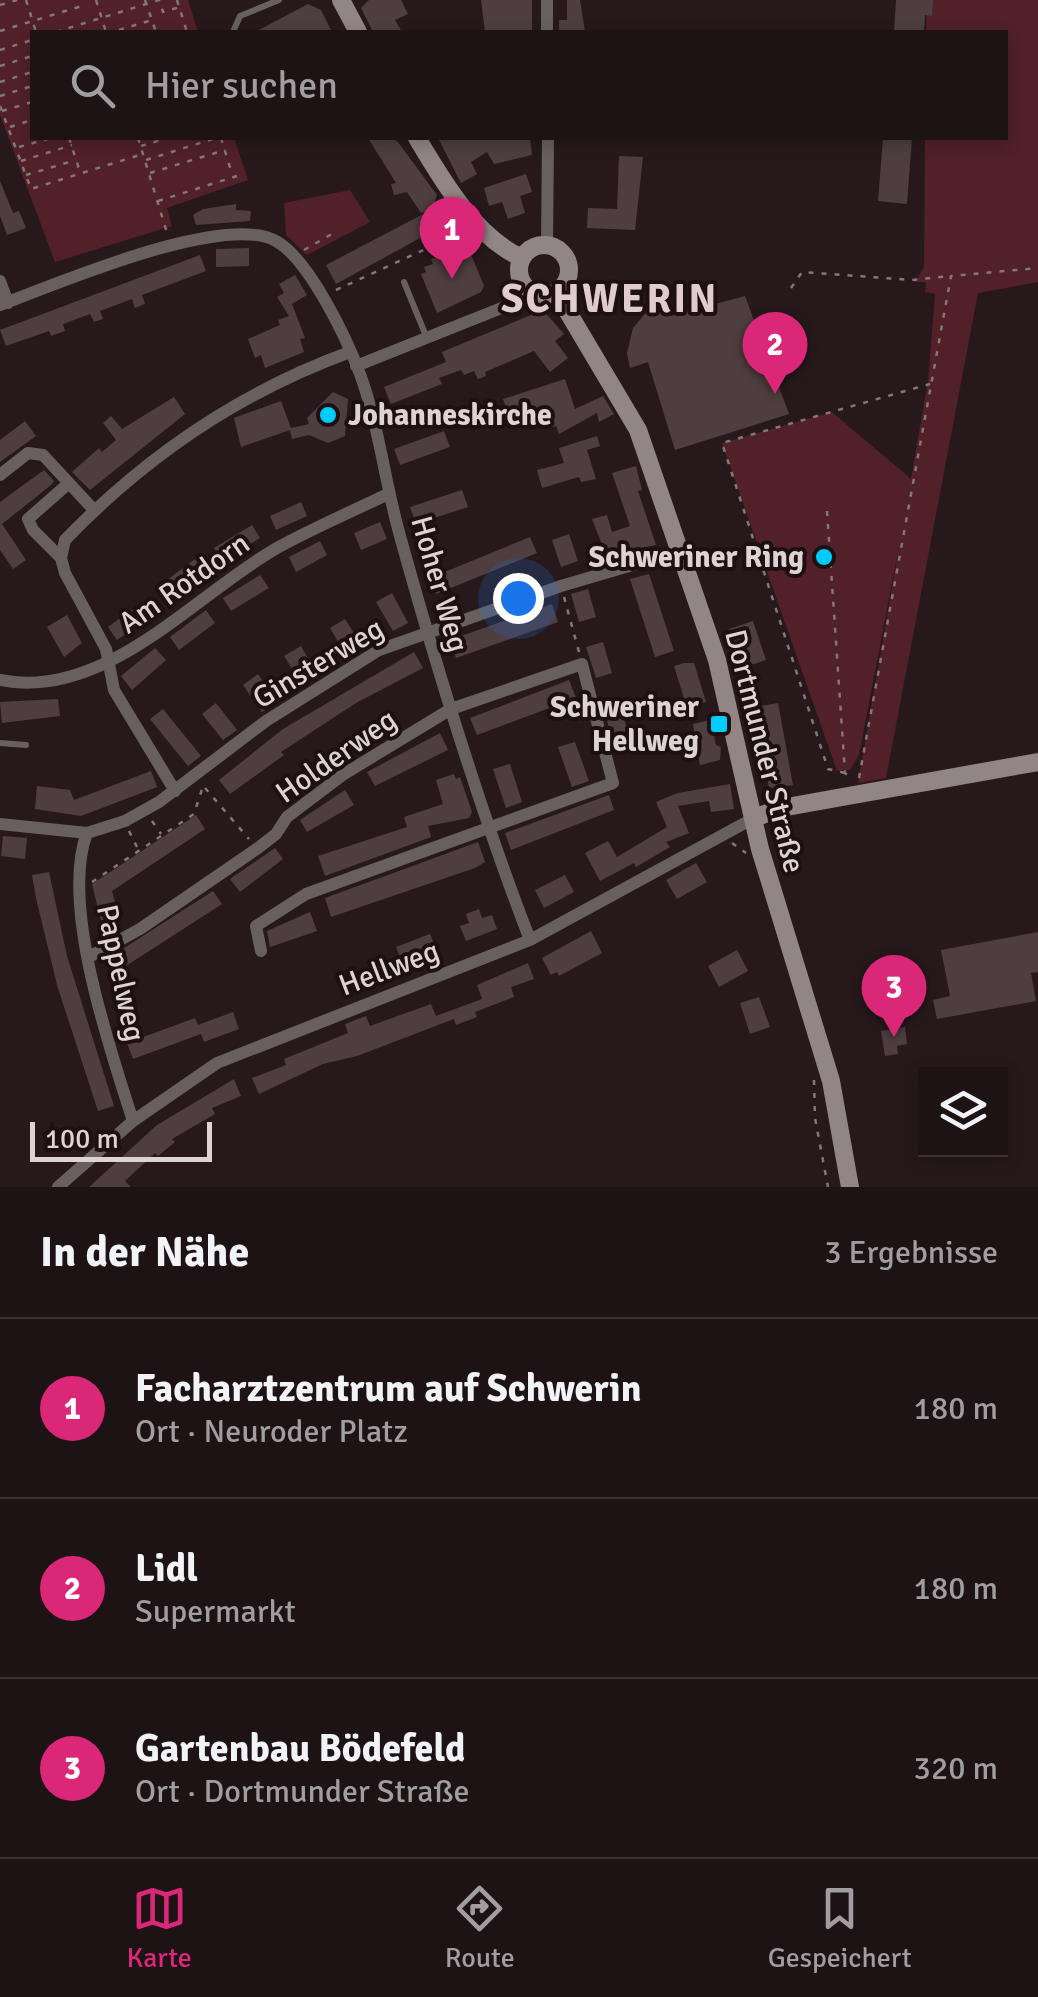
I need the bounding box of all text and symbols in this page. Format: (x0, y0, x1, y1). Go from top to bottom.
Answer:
search box (30, 30, 1008, 140)
icon: search (65, 58, 120, 113)
text: Hier suchen (145, 62, 338, 109)
pin: 1 (420, 196, 484, 279)
district label: SCHWERIN (501, 274, 719, 324)
pin: 2 (742, 312, 808, 394)
place label: Johanneskirche (348, 397, 552, 434)
marker: Johanneskirche (317, 404, 339, 426)
street label: Hoher Weg (402, 512, 477, 657)
street label: Am Rotdorn (112, 525, 257, 642)
place label: Schweriner Ring (589, 539, 804, 576)
marker: Schweriner Ring (813, 546, 835, 568)
your location (493, 573, 544, 624)
street label: Ginsterweg (246, 610, 390, 717)
street label: Dortmunder Straße (716, 626, 813, 877)
place label: Schweriner Hellweg (550, 689, 699, 760)
street label: Holderweg (269, 701, 404, 811)
marker: Schweriner Hellweg (708, 713, 730, 735)
street label: Pappelweg (88, 901, 153, 1045)
street label: Hellweg (334, 932, 445, 1004)
pin: 3 (862, 954, 926, 1037)
map controls (918, 1067, 1008, 1157)
button: layers (918, 1067, 1008, 1157)
scale bar (30, 1117, 212, 1162)
text: 100 m (45, 1122, 119, 1156)
text: In der Nähe (40, 1227, 249, 1278)
text: 3 Ergebnisse (824, 1233, 998, 1272)
text: Facharztzentrum auf Schwerin (135, 1365, 641, 1412)
text: 1 (64, 1389, 81, 1428)
text: 180 m (914, 1389, 998, 1428)
text: Ort · Neuroder Platz (135, 1412, 408, 1451)
text: Lidl (135, 1545, 198, 1592)
text: 2 (64, 1569, 81, 1608)
text: 180 m (914, 1569, 998, 1608)
text: Supermarkt (135, 1592, 296, 1631)
text: Gartenbau Bödefeld (135, 1725, 466, 1772)
text: 3 (64, 1749, 81, 1788)
text: 320 m (914, 1749, 998, 1788)
text: Ort · Dortmunder Straße (135, 1772, 470, 1811)
tab: Karte (126, 1881, 192, 1975)
tab: Route (445, 1881, 515, 1975)
tab: Gespeichert (768, 1881, 912, 1975)

